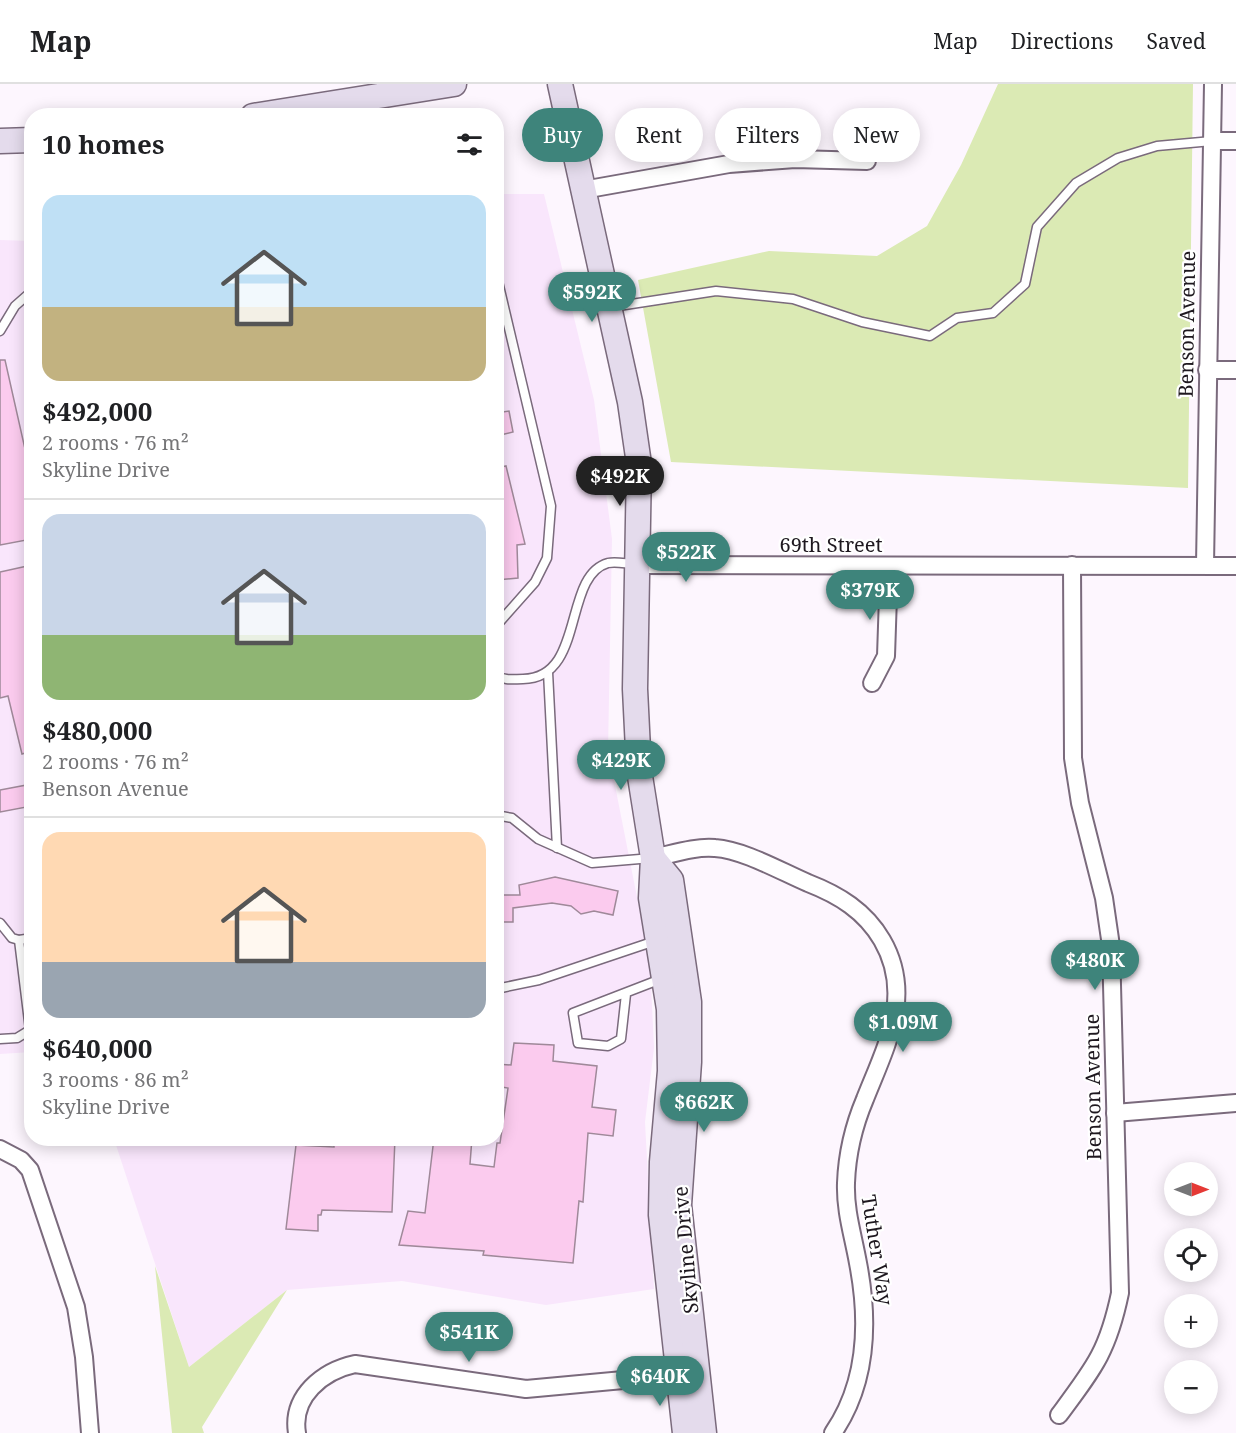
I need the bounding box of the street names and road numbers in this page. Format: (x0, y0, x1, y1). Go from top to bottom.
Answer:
street label: Benson Avenue (1172, 250, 1201, 398)
street label: 69th Street (779, 531, 883, 558)
street label: Benson Avenue (1078, 1013, 1107, 1161)
street label: Skyline Drive (666, 1185, 705, 1315)
street label: Tuther Way (855, 1193, 900, 1308)

